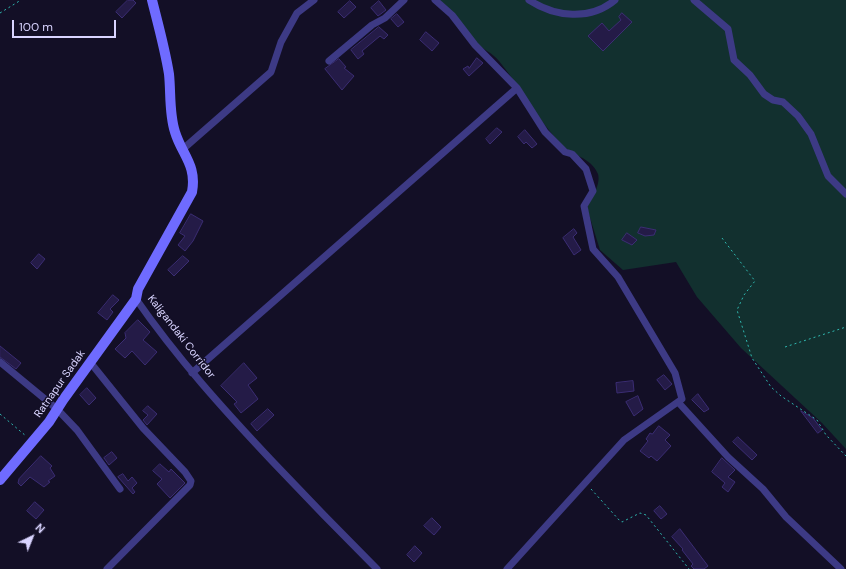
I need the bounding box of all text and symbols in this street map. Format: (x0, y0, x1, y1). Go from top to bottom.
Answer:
scale bar (14, 12, 118, 38)
text: 100 m (19, 19, 53, 35)
street label: Kaligandaki Corridor (144, 293, 218, 381)
street label: Ratnapur Sadak (32, 348, 88, 420)
north arrow (12, 517, 52, 557)
text: N (32, 520, 48, 536)

